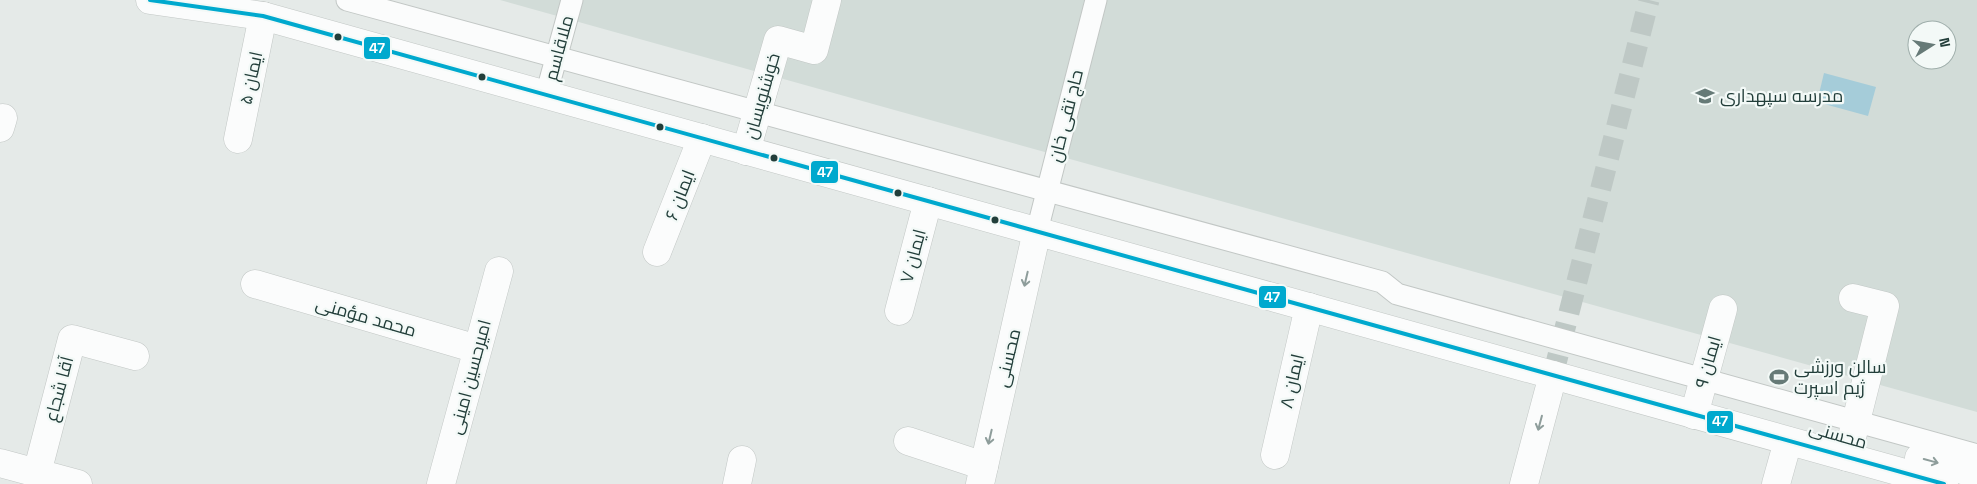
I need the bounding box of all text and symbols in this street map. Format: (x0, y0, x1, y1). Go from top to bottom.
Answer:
street label: ملاقاسم (539, 13, 579, 83)
north arrow (1907, 20, 1957, 70)
unlabelled marker (333, 32, 343, 42)
line badge: 47 (363, 36, 391, 60)
text: N (1935, 36, 1954, 49)
text: 47 (369, 39, 385, 57)
street label: ایمان ۵ (234, 49, 267, 106)
street label: خوشنویسان (738, 50, 785, 142)
street label: حاج تقی خان (1043, 67, 1089, 165)
unlabelled marker (477, 72, 487, 82)
place label: مدرسه سپهداری (1720, 84, 1843, 107)
school or university icon: مدرسه سپهداری (1694, 85, 1716, 107)
unlabelled marker (655, 122, 665, 132)
unlabelled marker (769, 153, 779, 163)
line badge: 47 (810, 160, 839, 184)
text: 47 (817, 163, 833, 181)
street label: ایمان ۶ (659, 166, 700, 223)
unlabelled marker (893, 188, 903, 198)
unlabelled marker (990, 215, 1000, 225)
street label: ایمان ۷ (894, 226, 931, 285)
one-way arrow (1021, 270, 1030, 286)
line badge: 47 (1258, 285, 1287, 309)
text: 47 (1264, 288, 1280, 306)
street label: محمد مؤمنی (313, 291, 419, 342)
street label: امیرحسین امینی (443, 317, 496, 437)
street label: محسنی (990, 327, 1025, 389)
street label: ایمان ۹ (1689, 333, 1726, 391)
street label: ایمان ۸ (1274, 352, 1309, 410)
street label: آقا شجاع (39, 354, 79, 424)
place label: سالن ورزشی ژیم اسپرت (1794, 355, 1886, 400)
sports icon: سالن ورزشی ژیم اسپرت (1768, 366, 1790, 388)
line badge: 47 (1706, 410, 1734, 434)
text: 47 (1712, 412, 1728, 430)
one-way arrow (1535, 414, 1544, 430)
street label: محسنی (1807, 415, 1870, 454)
one-way arrow (985, 429, 994, 445)
one-way arrow (1923, 457, 1939, 466)

